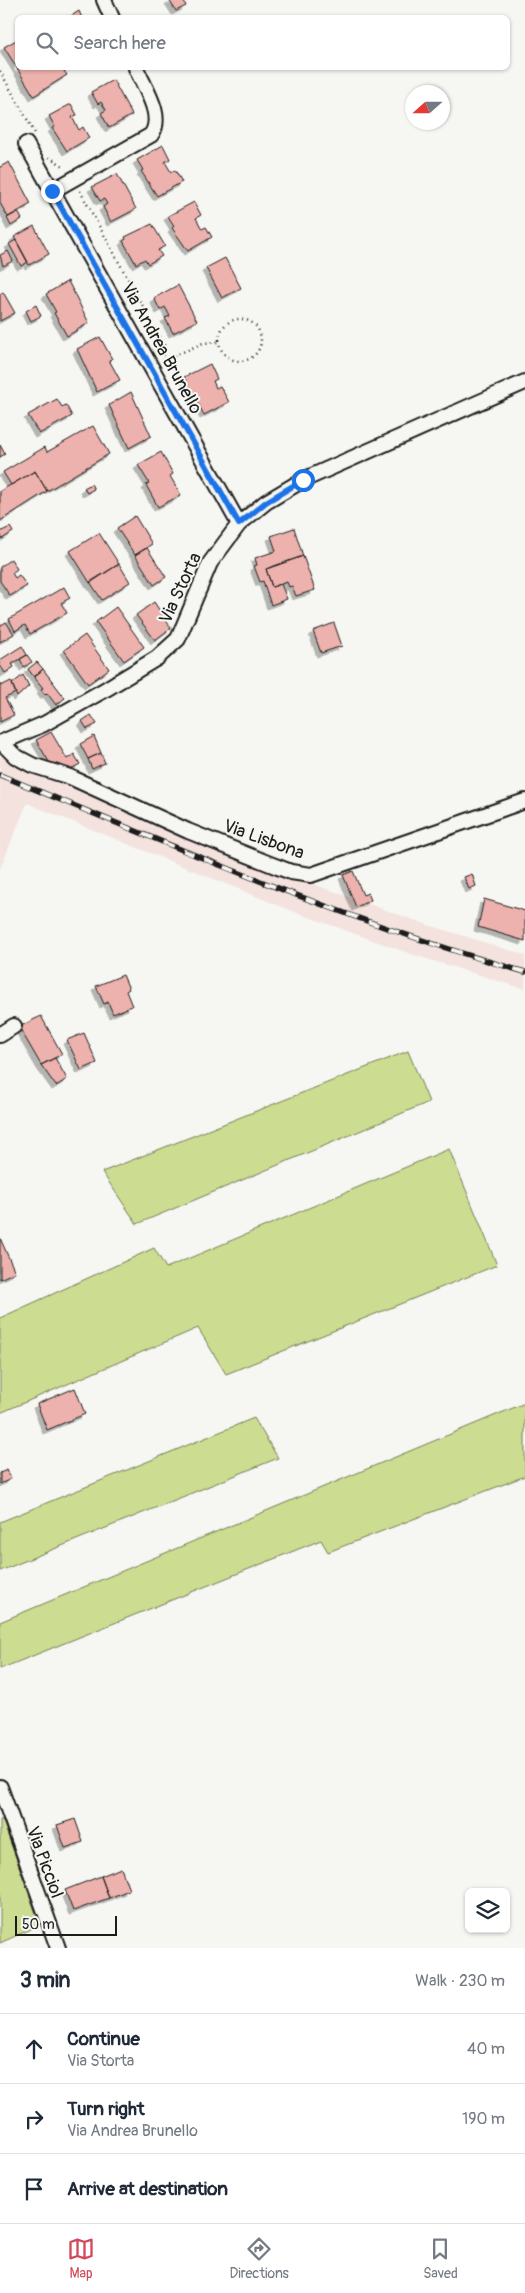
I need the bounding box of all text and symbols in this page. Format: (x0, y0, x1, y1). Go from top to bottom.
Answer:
search box (15, 15, 510, 70)
icon: search (33, 29, 61, 57)
text: Search here (73, 31, 166, 55)
north arrow (405, 85, 450, 130)
route end (41, 180, 64, 203)
street label: Via Andrea Brunello (116, 278, 207, 418)
route start (292, 469, 315, 492)
street label: Via Storta (154, 549, 207, 627)
street label: Via Lisbona (220, 814, 307, 865)
street label: Via Picciol (21, 1823, 68, 1901)
map controls (465, 1888, 510, 1933)
button: layers (465, 1888, 510, 1933)
scale bar (15, 1913, 118, 1936)
text: 50 m (22, 1916, 55, 1933)
text: 3 min (20, 1967, 70, 1994)
text: Walk · 230 m (415, 1971, 505, 1991)
text: Continue (67, 2027, 140, 2051)
icon: ahead (20, 2035, 48, 2063)
text: 40 m (467, 2039, 505, 2059)
text: Via Storta (67, 2051, 134, 2071)
text: Turn right (67, 2097, 145, 2121)
icon: right (20, 2105, 48, 2133)
text: 190 m (462, 2109, 505, 2129)
text: Via Andrea Brunello (67, 2121, 198, 2141)
icon: arrive (20, 2175, 48, 2203)
text: Arrive at destination (67, 2177, 228, 2201)
tab: Map (67, 2235, 95, 2282)
tab: Directions (229, 2235, 289, 2282)
tab: Saved (423, 2235, 458, 2282)

